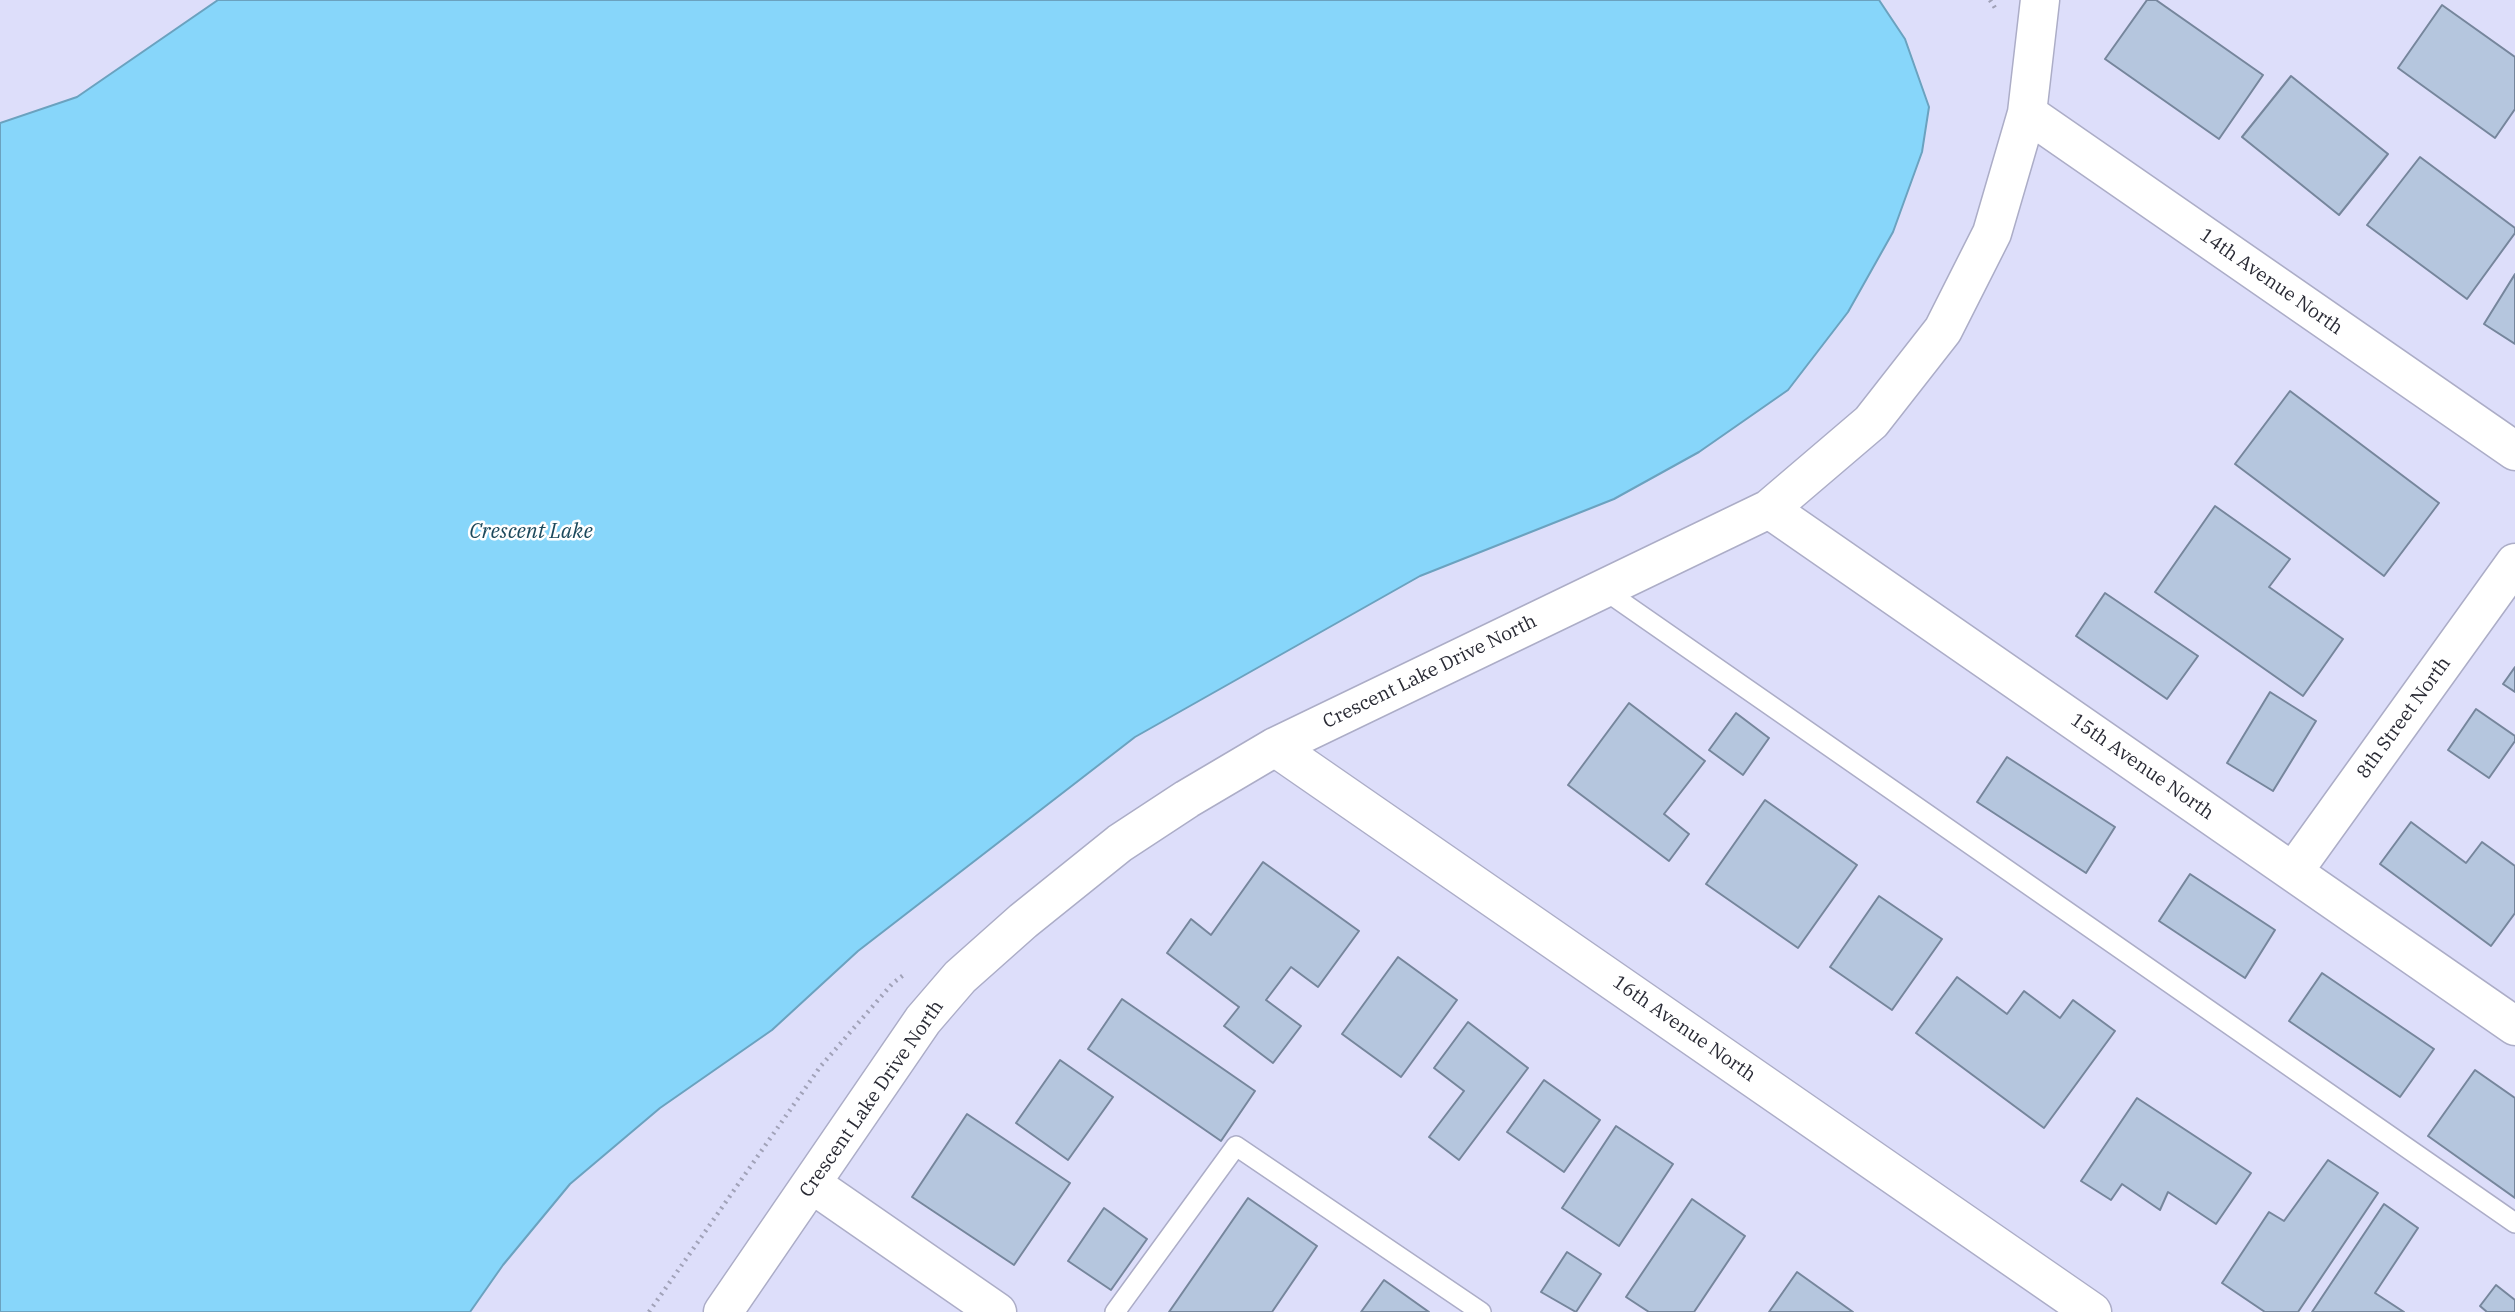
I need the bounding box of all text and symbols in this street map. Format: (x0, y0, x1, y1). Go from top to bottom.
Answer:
street label: 14th Avenue North (2195, 224, 2347, 340)
water label: Crescent Lake (469, 519, 593, 545)
street label: Crescent Lake Drive North (1319, 610, 1541, 734)
street label: 8th Street North (2352, 653, 2456, 783)
street label: 15th Avenue North (2066, 709, 2218, 825)
street label: 16th Avenue North (1608, 971, 1760, 1087)
street label: Crescent Lake Drive North (795, 996, 949, 1202)

